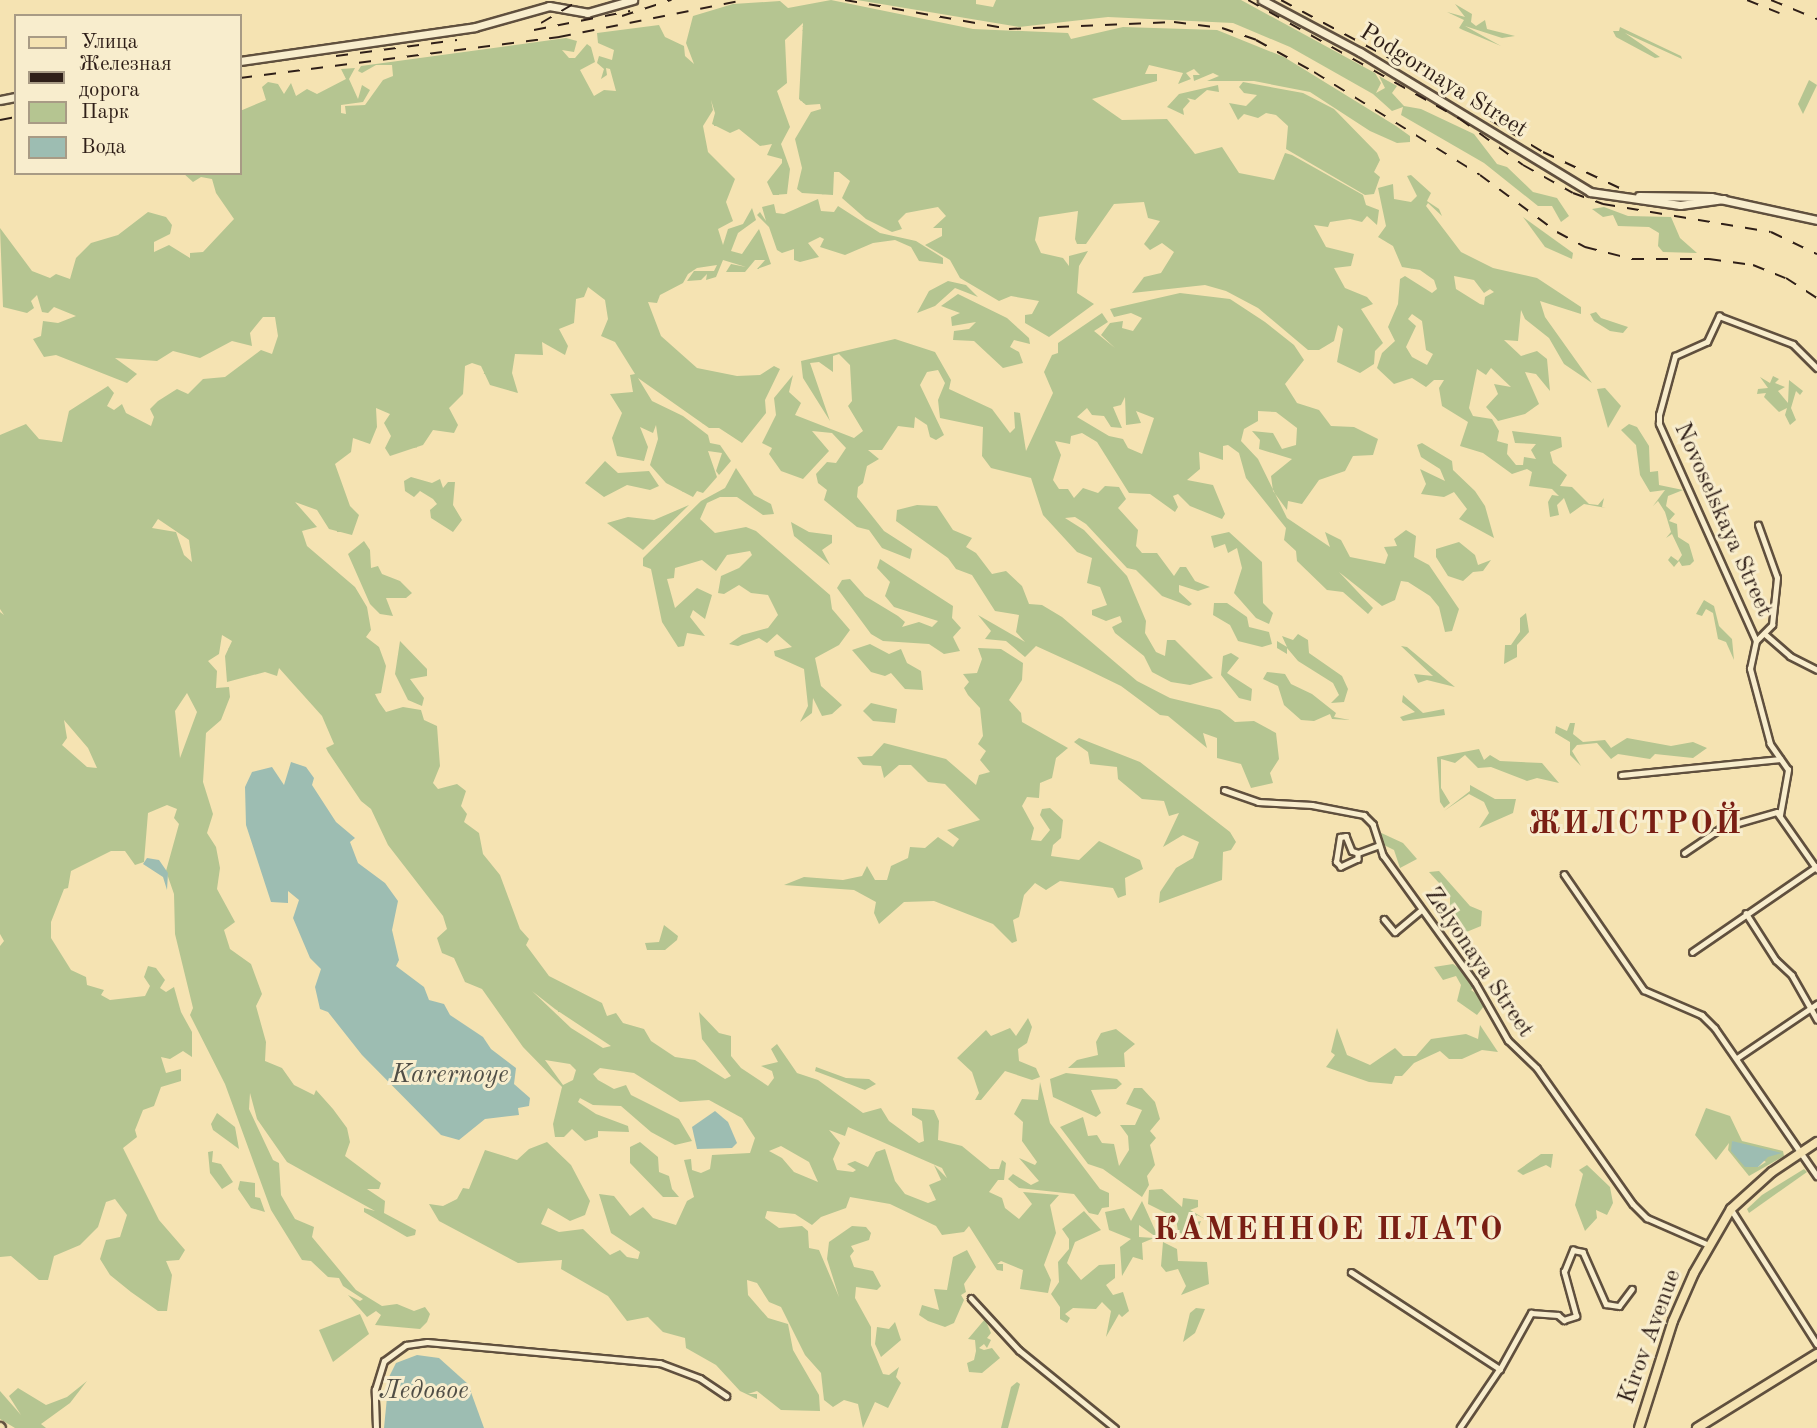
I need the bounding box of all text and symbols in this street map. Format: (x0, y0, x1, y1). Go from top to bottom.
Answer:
legend (14, 14, 242, 175)
street label: Podgornaya Street (1354, 19, 1532, 145)
text: Улица (81, 32, 138, 53)
text: Железная дорога (79, 54, 172, 101)
text: Парк (81, 102, 129, 123)
text: Вода (81, 137, 126, 158)
street label: Novoselskaya Street (1666, 419, 1778, 621)
district label: ЖИЛСТРОЙ (1530, 806, 1742, 844)
street label: Zelyonaya Street (1417, 882, 1539, 1044)
water label: Karernoye (391, 1060, 509, 1092)
district label: КАМЕННОЕ ПЛАТО (1155, 1212, 1503, 1250)
street label: Kirov Avenue (1613, 1266, 1689, 1408)
water label: Ледовое (379, 1376, 469, 1408)

